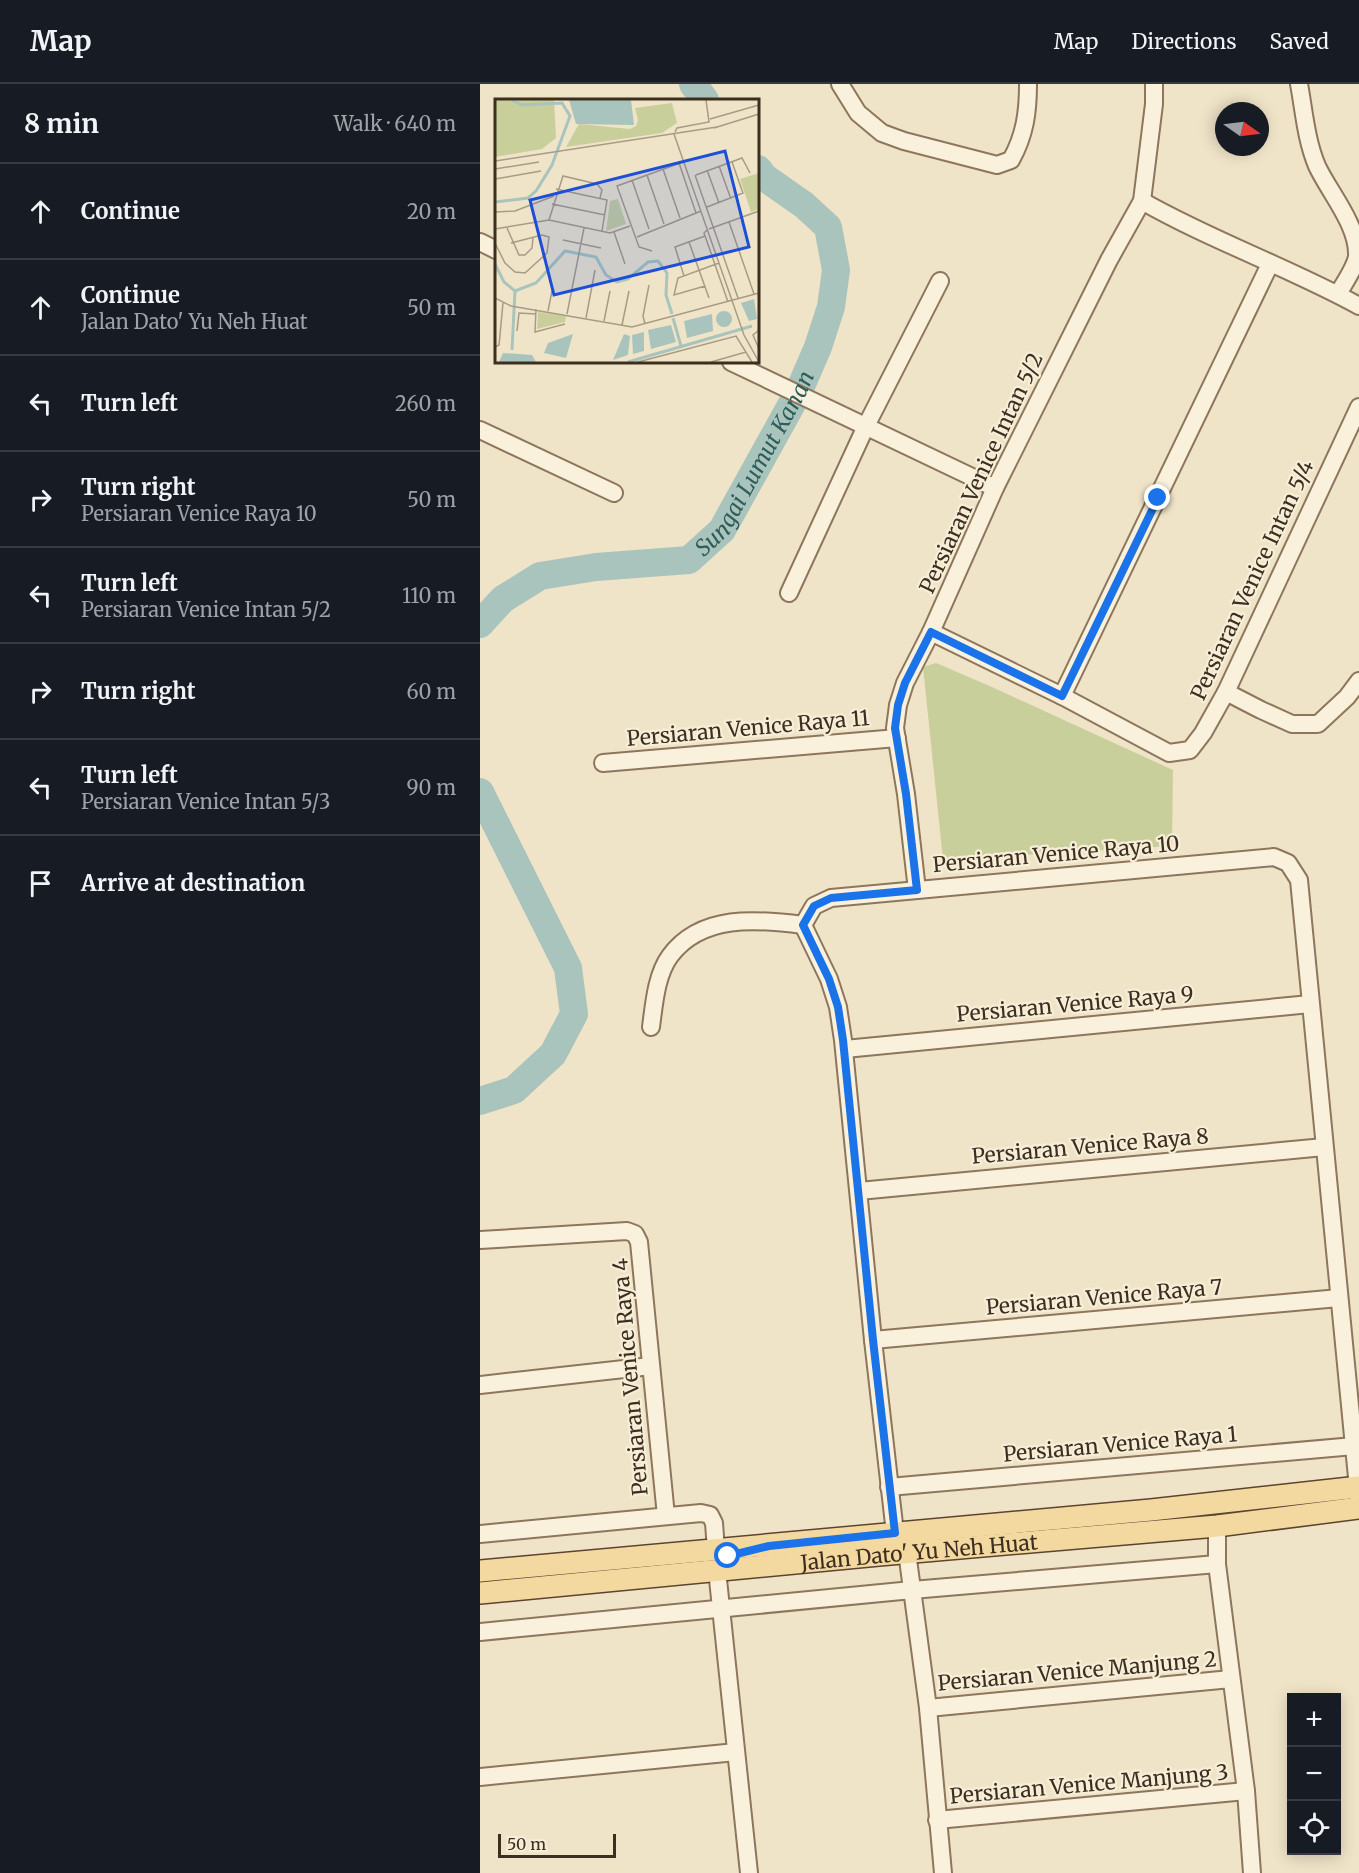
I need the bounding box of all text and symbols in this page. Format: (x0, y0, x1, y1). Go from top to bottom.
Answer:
text: Map (30, 23, 92, 59)
text: Map (1054, 28, 1098, 55)
text: Directions (1131, 28, 1236, 55)
text: Saved (1269, 28, 1329, 55)
inset map (495, 99, 759, 363)
north arrow (1215, 102, 1269, 156)
text: 8 min (24, 107, 99, 140)
text: Walk · 640 m (334, 111, 456, 136)
icon: ahead (24, 195, 57, 228)
text: Continue (81, 197, 180, 225)
text: 20 m (407, 199, 456, 224)
text: Continue (81, 281, 180, 309)
icon: ahead (24, 291, 57, 324)
text: 50 m (407, 295, 456, 320)
text: Jalan Dato' Yu Neh Huat (81, 309, 308, 334)
street label: Persiaran Venice Intan 5/2 (913, 348, 1049, 598)
water label: Sungai Lumut Kanan (689, 366, 820, 562)
icon: left (24, 387, 57, 420)
text: Turn left (81, 389, 178, 417)
text: 260 m (395, 391, 456, 416)
street label: Persiaran Venice Intan 5/4 (1184, 456, 1320, 704)
text: Turn right (81, 473, 195, 501)
icon: right (24, 483, 57, 516)
route end (1144, 484, 1170, 510)
text: 50 m (407, 487, 456, 512)
text: Persiaran Venice Raya 10 (81, 501, 317, 526)
text: Turn left (81, 569, 178, 597)
icon: left (24, 579, 57, 612)
text: 110 m (402, 583, 456, 608)
text: Persiaran Venice Intan 5/2 (81, 597, 331, 622)
icon: right (24, 675, 57, 708)
text: Turn right (81, 677, 195, 705)
text: 60 m (406, 679, 456, 704)
street label: Persiaran Venice Raya 11 (625, 704, 871, 752)
text: Turn left (81, 761, 178, 789)
icon: left (24, 771, 57, 804)
text: 90 m (406, 775, 456, 800)
text: Persiaran Venice Intan 5/3 (81, 789, 330, 814)
street label: Persiaran Venice Raya 10 (932, 830, 1180, 878)
icon: arrive (24, 867, 57, 900)
text: Arrive at destination (81, 869, 305, 897)
street label: Persiaran Venice Raya 9 (955, 980, 1195, 1028)
street label: Persiaran Venice Raya 8 (970, 1122, 1210, 1170)
street label: Persiaran Venice Raya 4 (606, 1257, 654, 1497)
street label: Persiaran Venice Raya 7 (985, 1273, 1223, 1321)
street label: Persiaran Venice Raya 1 (1002, 1420, 1238, 1468)
street label: Jalan Dato' Yu Neh Huat (798, 1528, 1039, 1576)
route start (714, 1542, 740, 1568)
street label: Persiaran Venice Manjung 2 (936, 1645, 1218, 1697)
map controls (1287, 1693, 1341, 1855)
button: + (1287, 1693, 1341, 1747)
button: − (1287, 1747, 1341, 1801)
street label: Persiaran Venice Manjung 3 (949, 1758, 1229, 1810)
button: locate (1287, 1801, 1341, 1855)
scale bar (498, 1831, 616, 1858)
text: 50 m (507, 1834, 546, 1854)

